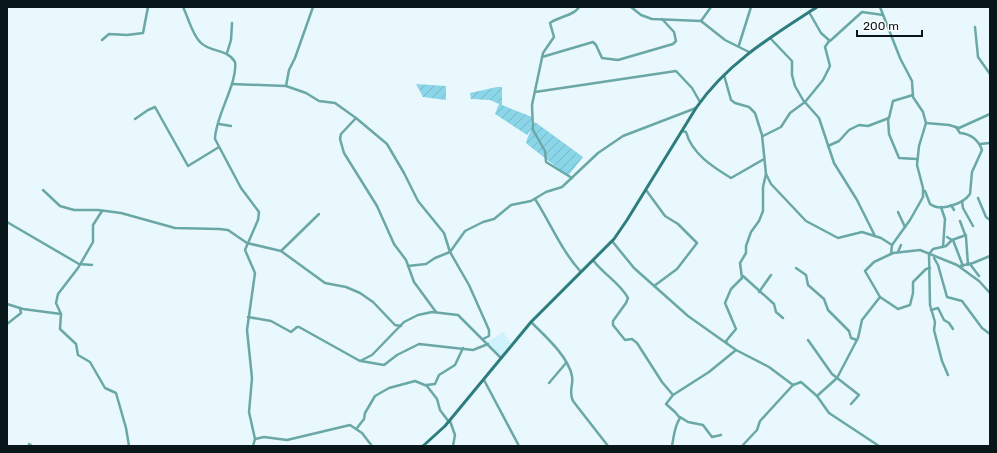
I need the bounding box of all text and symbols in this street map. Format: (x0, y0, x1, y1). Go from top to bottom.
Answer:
scale bar (857, 12, 922, 38)
text: 200 m (863, 19, 899, 33)

